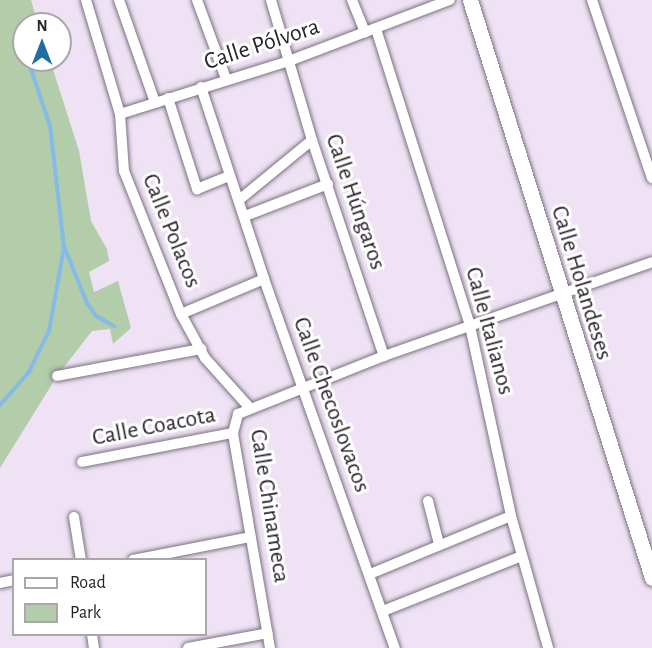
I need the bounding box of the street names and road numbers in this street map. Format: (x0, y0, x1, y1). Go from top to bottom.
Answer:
street label: Calle Pólvora (201, 13, 323, 77)
street label: Calle Húngaros (318, 130, 392, 274)
street label: Calle Polacos (135, 170, 207, 292)
street label: Calle Holandeses (544, 202, 618, 364)
street label: Calle Italianos (458, 264, 520, 398)
street label: Calle Checoslovacos (286, 313, 376, 497)
street label: Calle Coacota (90, 401, 218, 453)
street label: Calle Chinameca (243, 427, 295, 585)

